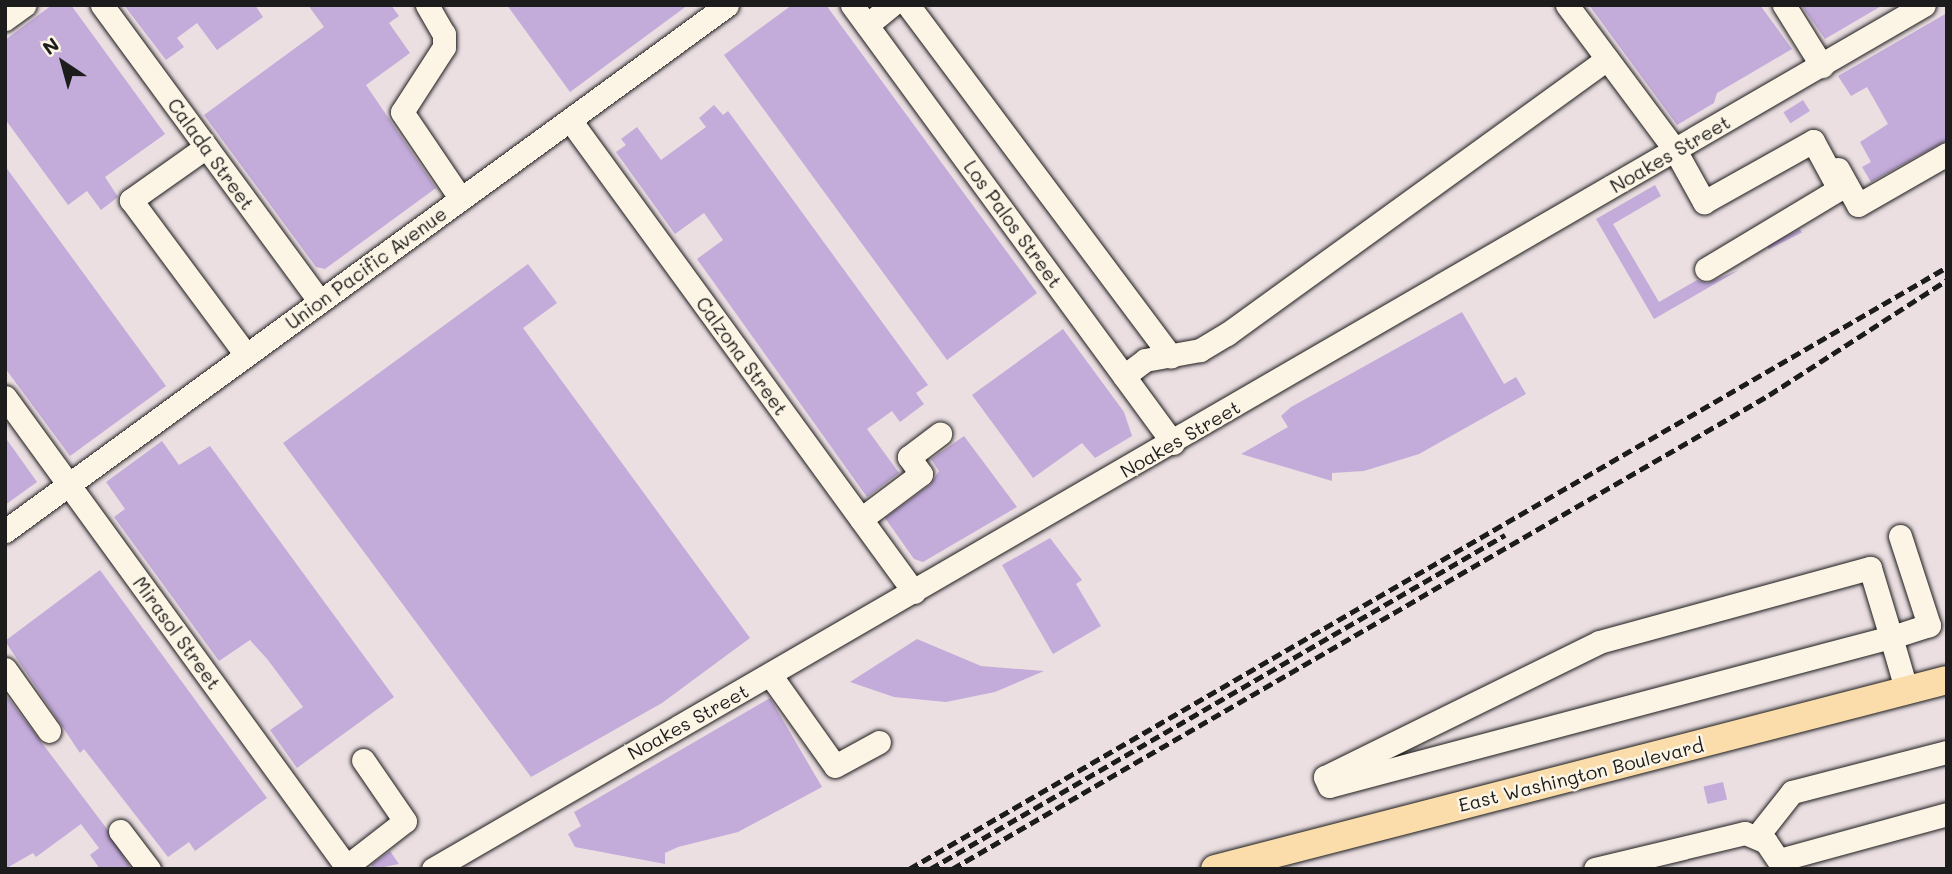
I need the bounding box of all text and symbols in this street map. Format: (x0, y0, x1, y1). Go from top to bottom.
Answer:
north arrow (28, 28, 98, 98)
text: N (37, 31, 64, 60)
street label: Calada Street (163, 94, 259, 214)
street label: Noakes Street (1606, 110, 1734, 198)
street label: Los Palos Street (959, 156, 1067, 292)
street label: Union Pacific Avenue (281, 202, 451, 334)
street label: Calzona Street (691, 292, 793, 420)
street label: Noakes Street (1116, 395, 1244, 483)
street label: Mirasol Street (128, 572, 226, 694)
street label: Noakes Street (624, 679, 752, 765)
street label: East Washington Boulevard (1456, 733, 1706, 817)

